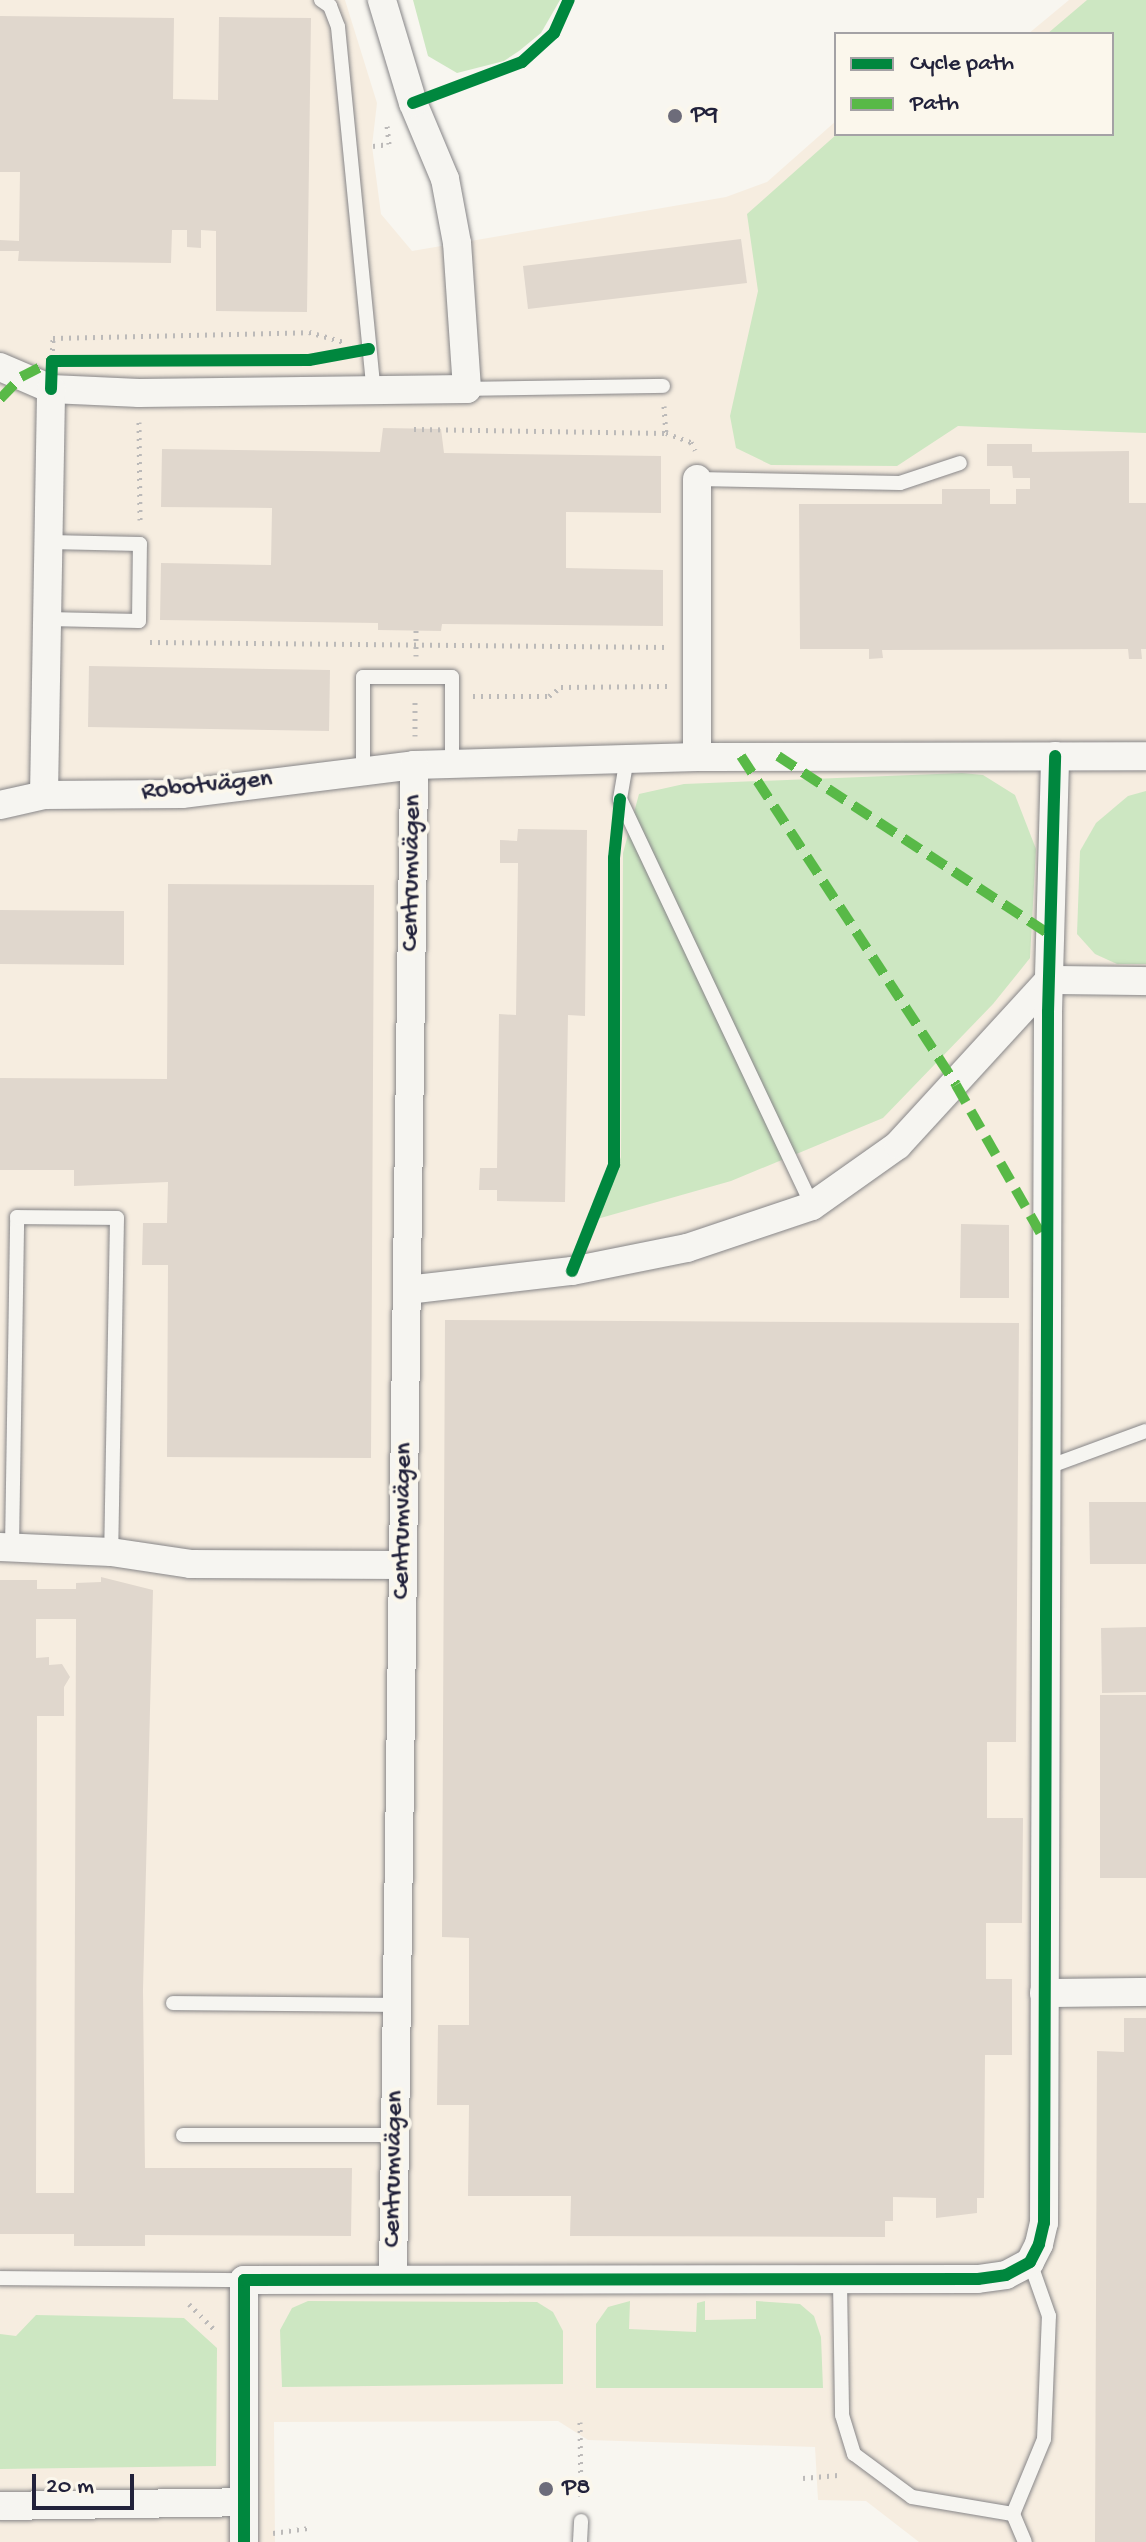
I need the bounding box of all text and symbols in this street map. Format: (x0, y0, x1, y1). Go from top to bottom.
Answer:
legend (834, 32, 1114, 136)
text: Cycle path (910, 50, 1014, 79)
text: Path (910, 90, 959, 119)
place label: P9 (691, 100, 718, 132)
marker: P9 (666, 107, 684, 125)
street label: Robotvägen (140, 765, 274, 809)
street label: Centrumvägen (396, 794, 430, 952)
street label: Centrumvägen (387, 1442, 421, 1600)
street label: Centrumvägen (378, 2090, 412, 2248)
scale bar (36, 2458, 138, 2508)
text: 20 m (46, 2473, 94, 2502)
place label: P8 (562, 2473, 591, 2505)
marker: P8 (537, 2480, 555, 2498)

